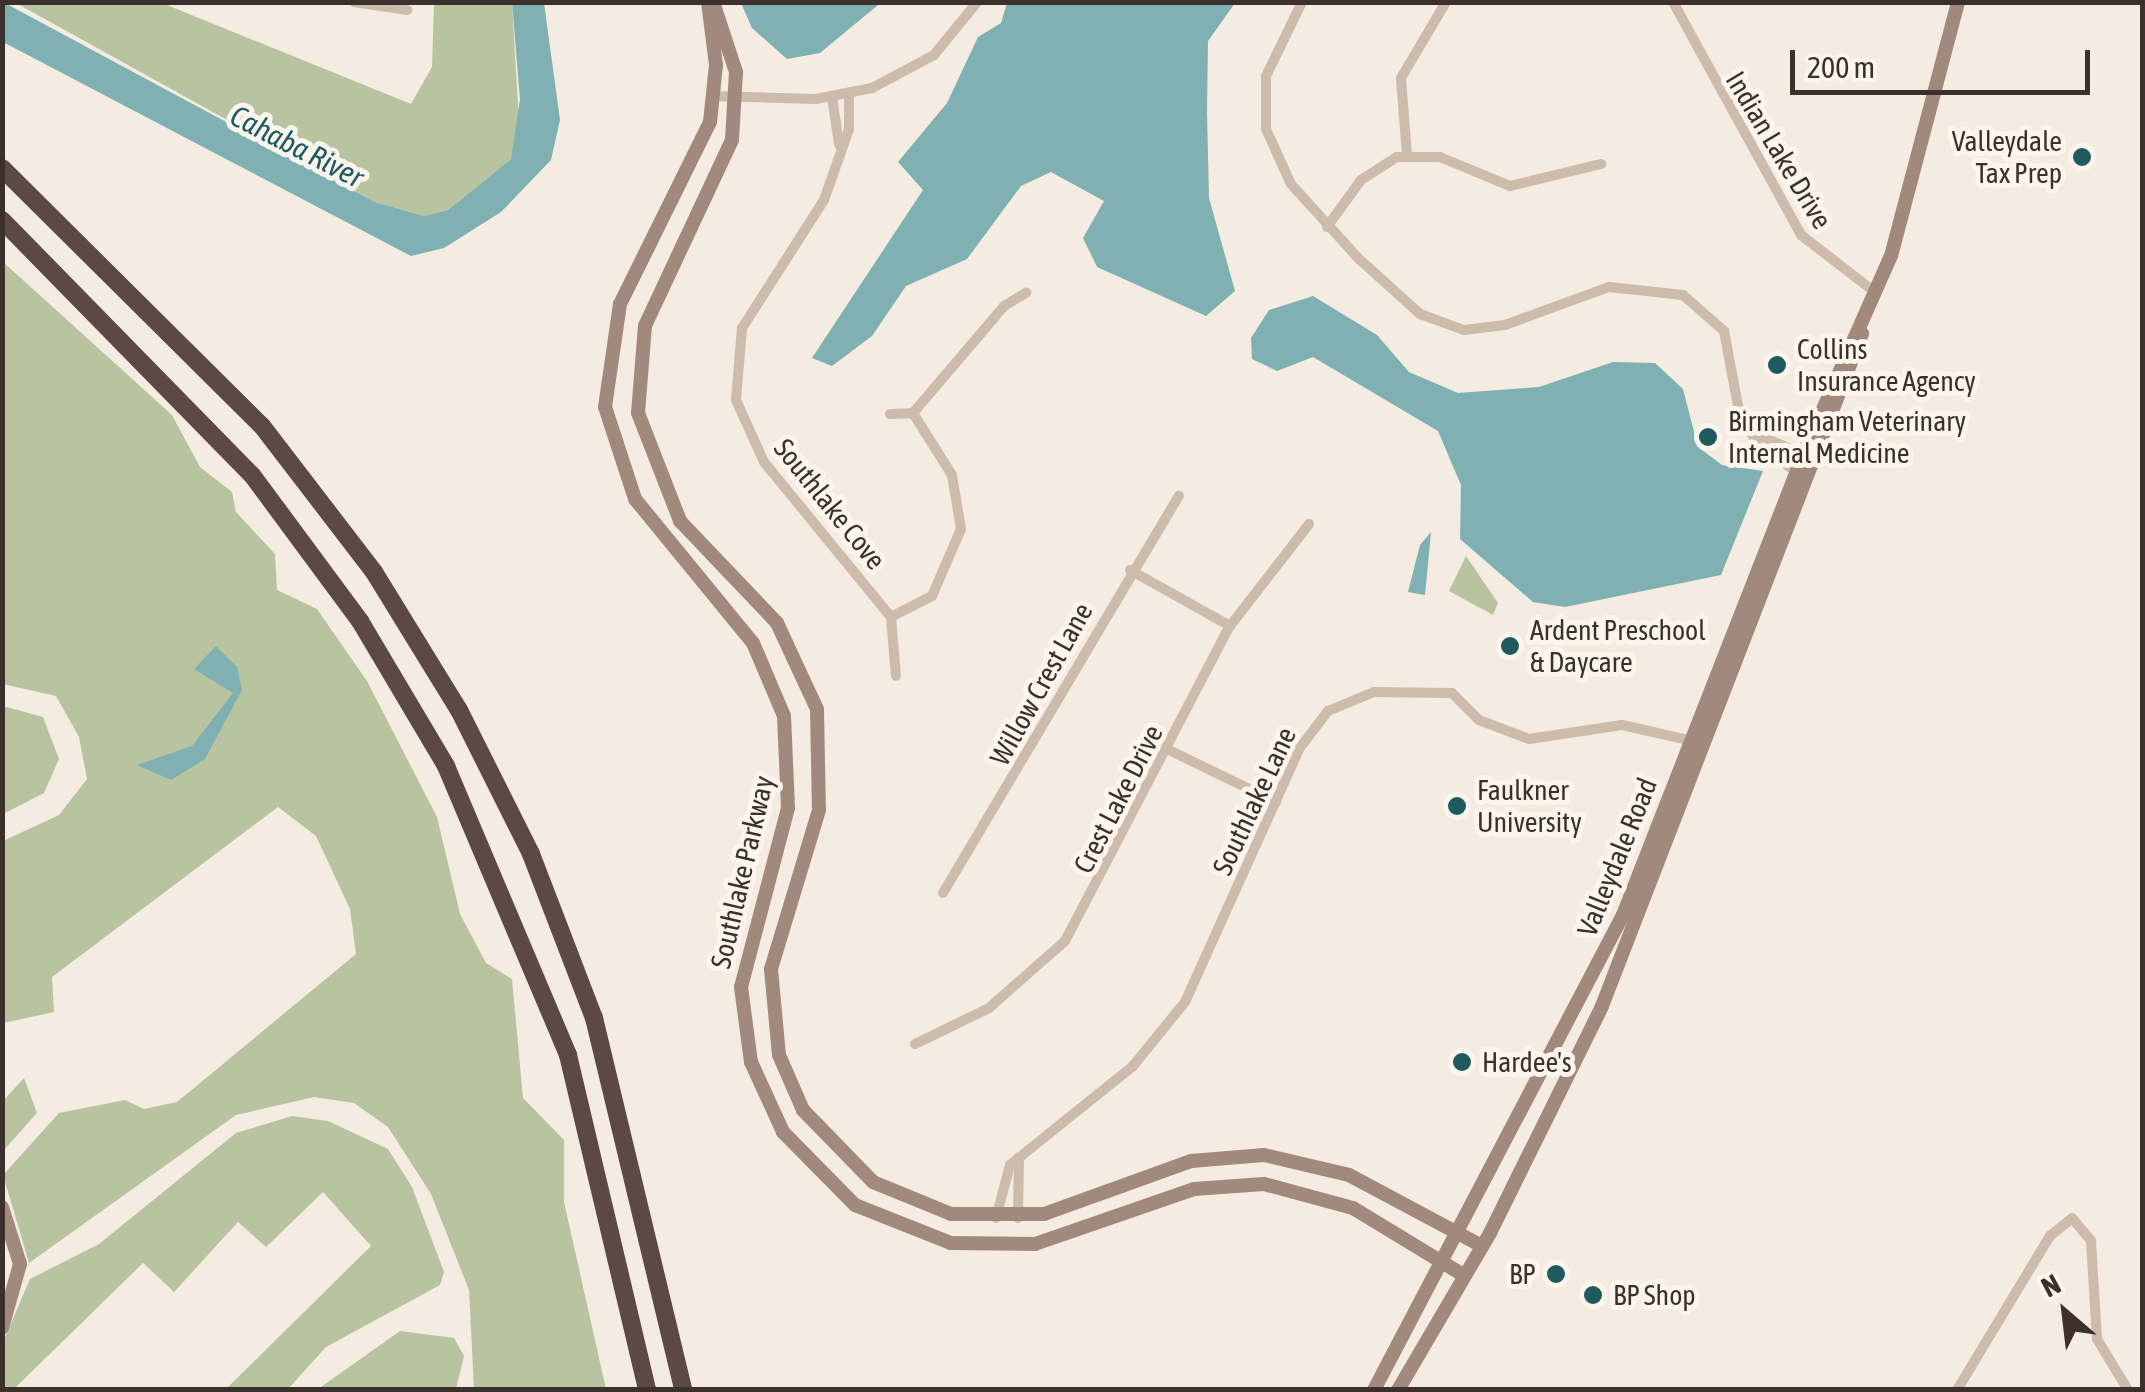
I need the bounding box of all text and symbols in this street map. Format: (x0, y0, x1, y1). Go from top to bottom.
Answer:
scale bar (1795, 30, 2095, 92)
text: 200 m (1807, 50, 1875, 84)
street label: Indian Lake Drive (1719, 65, 1839, 235)
water label: Cahaba River (224, 97, 370, 195)
place label: Valleydale Tax Prep (1952, 124, 2062, 190)
marker: Valleydale Tax Prep (2071, 146, 2093, 168)
place label: Collins Insurance Agency (1797, 332, 1976, 398)
marker: Collins Insurance Agency (1766, 354, 1788, 376)
place label: Birmingham Veterinary Internal Medicine (1728, 404, 1966, 470)
marker: Birmingham Veterinary Internal Medicine (1697, 426, 1719, 448)
street label: Southlake Cove (767, 432, 893, 576)
street label: Willow Crest Lane (983, 597, 1099, 771)
place label: Ardent Preschool & Daycare (1530, 613, 1706, 679)
marker: Ardent Preschool & Daycare (1499, 635, 1521, 657)
street label: Crest Lake Drive (1066, 719, 1170, 879)
street label: Southlake Lane (1205, 722, 1303, 880)
street label: Southlake Parkway (704, 772, 780, 972)
place label: Faulkner University (1477, 773, 1582, 839)
street label: Valleydale Road (1570, 773, 1664, 941)
marker: Faulkner University (1446, 795, 1468, 817)
place label: Hardee's (1482, 1045, 1572, 1079)
marker: Hardee's (1451, 1051, 1473, 1073)
place label: BP (1509, 1257, 1536, 1291)
north arrow (2015, 1262, 2115, 1362)
marker: BP (1545, 1263, 1567, 1285)
text: N (2036, 1268, 2066, 1304)
place label: BP Shop (1613, 1278, 1696, 1312)
marker: BP Shop (1582, 1284, 1604, 1306)

